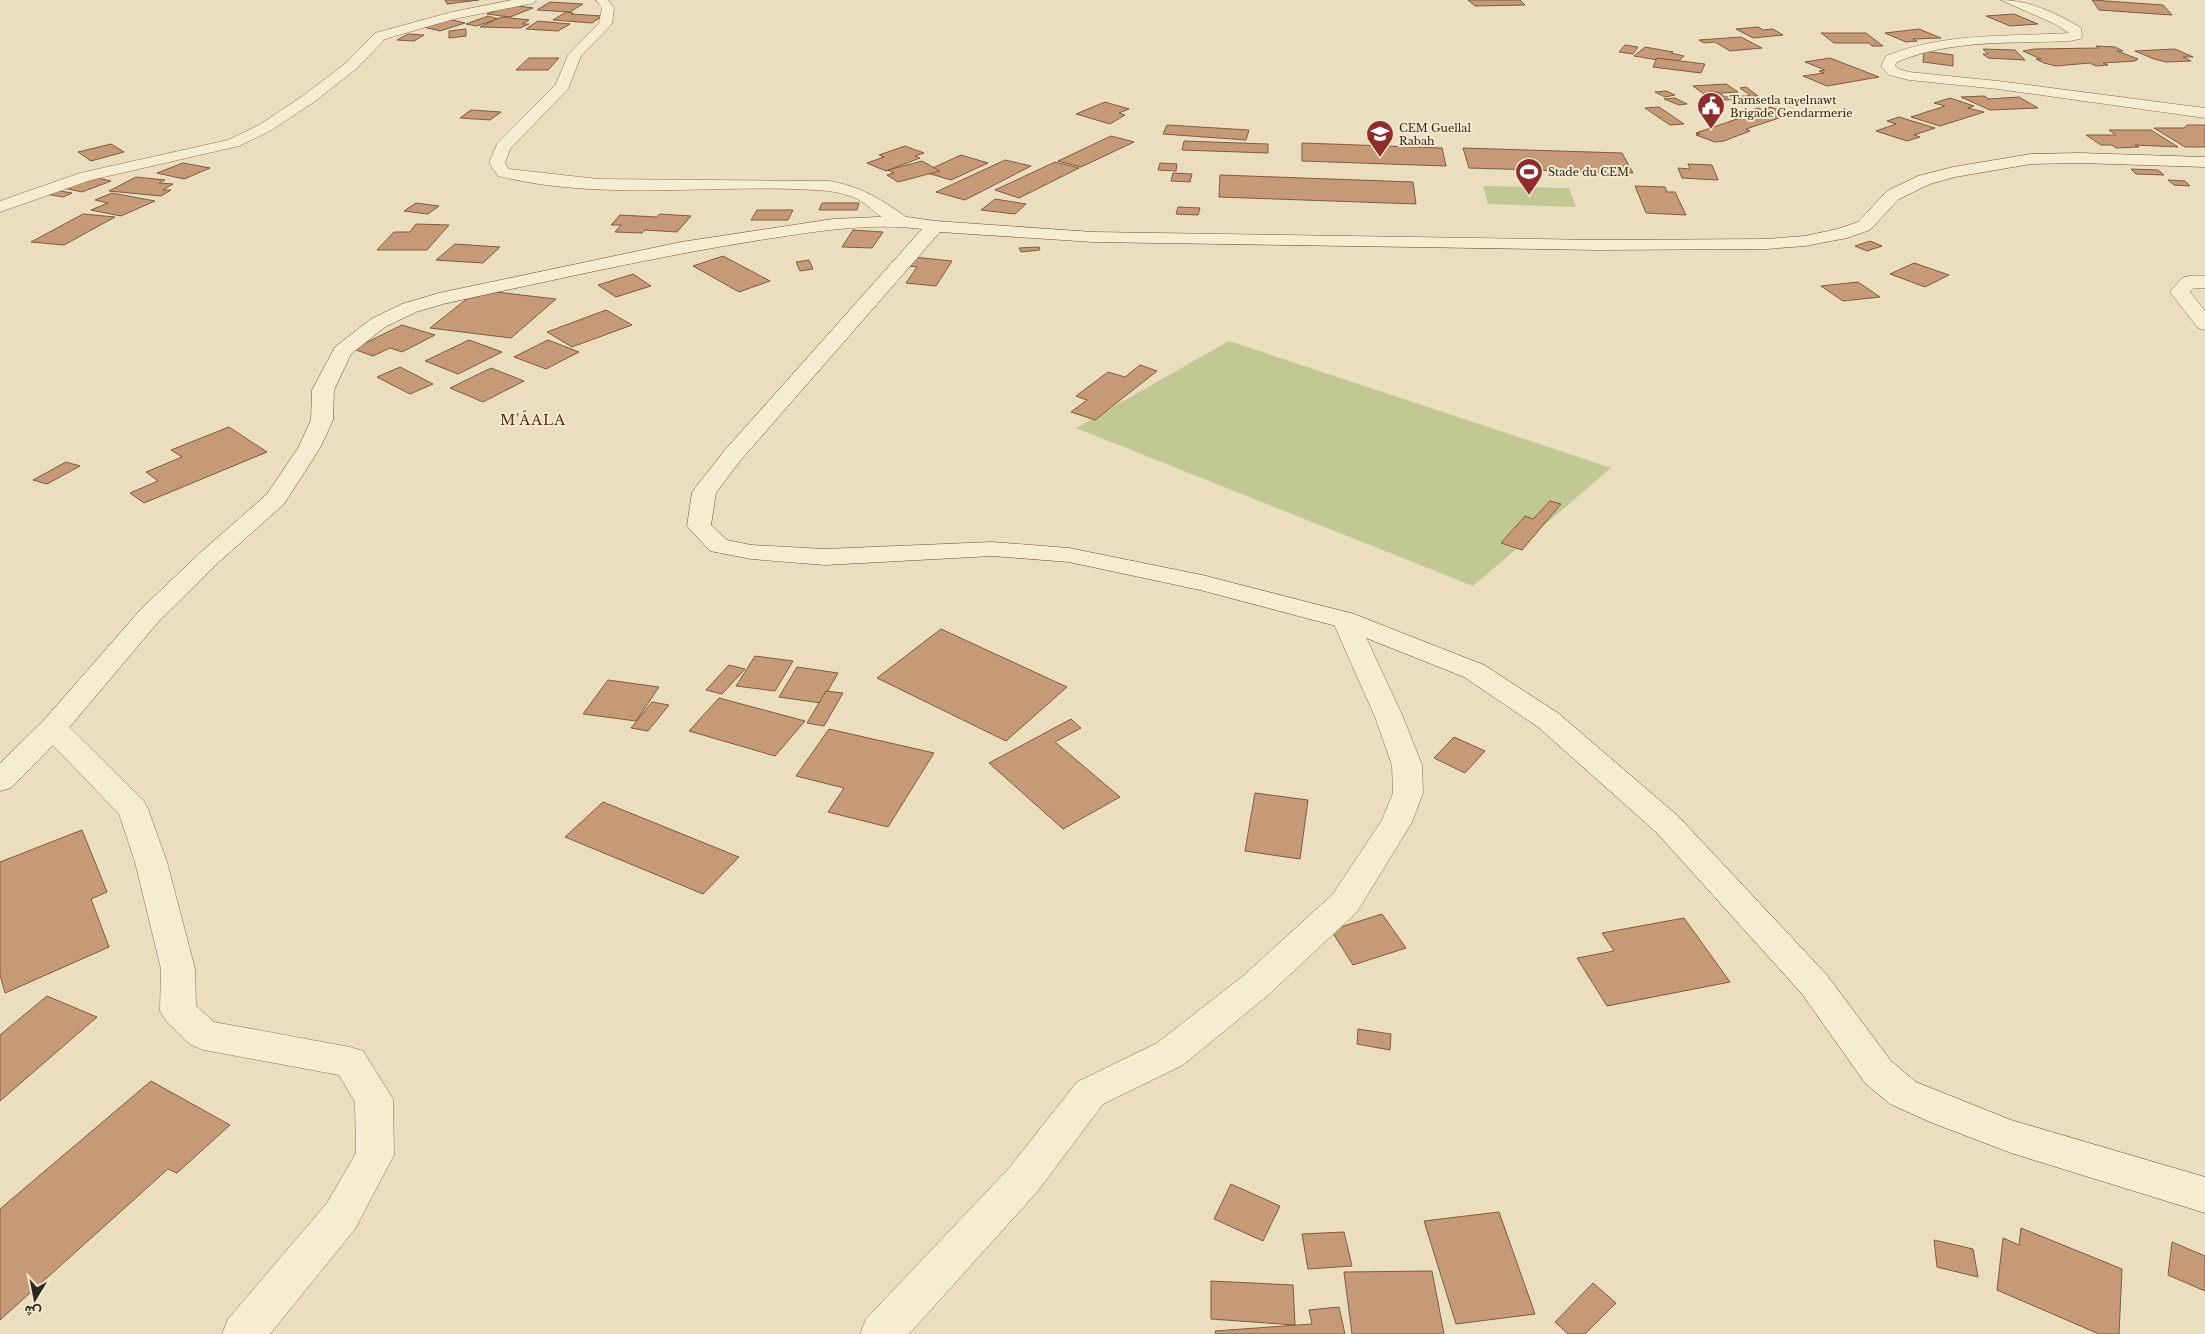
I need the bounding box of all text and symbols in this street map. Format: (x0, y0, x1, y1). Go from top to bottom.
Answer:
public building icon: Tamsetla taɣelnawt Brigade Gendarmerie (1696, 91, 1726, 130)
place label: Tamsetla taɣelnawt Brigade Gendarmerie (1730, 93, 1853, 120)
school or university icon: CEM Guellal Rabah (1365, 119, 1395, 158)
place label: CEM Guellal Rabah (1399, 121, 1471, 148)
sports icon: Stade du CEM (1514, 157, 1544, 196)
place label: Stade du CEM (1548, 165, 1629, 179)
district label: M'ÂALA (500, 410, 566, 429)
north arrow (10, 1274, 60, 1324)
text: ش (23, 1301, 43, 1322)

